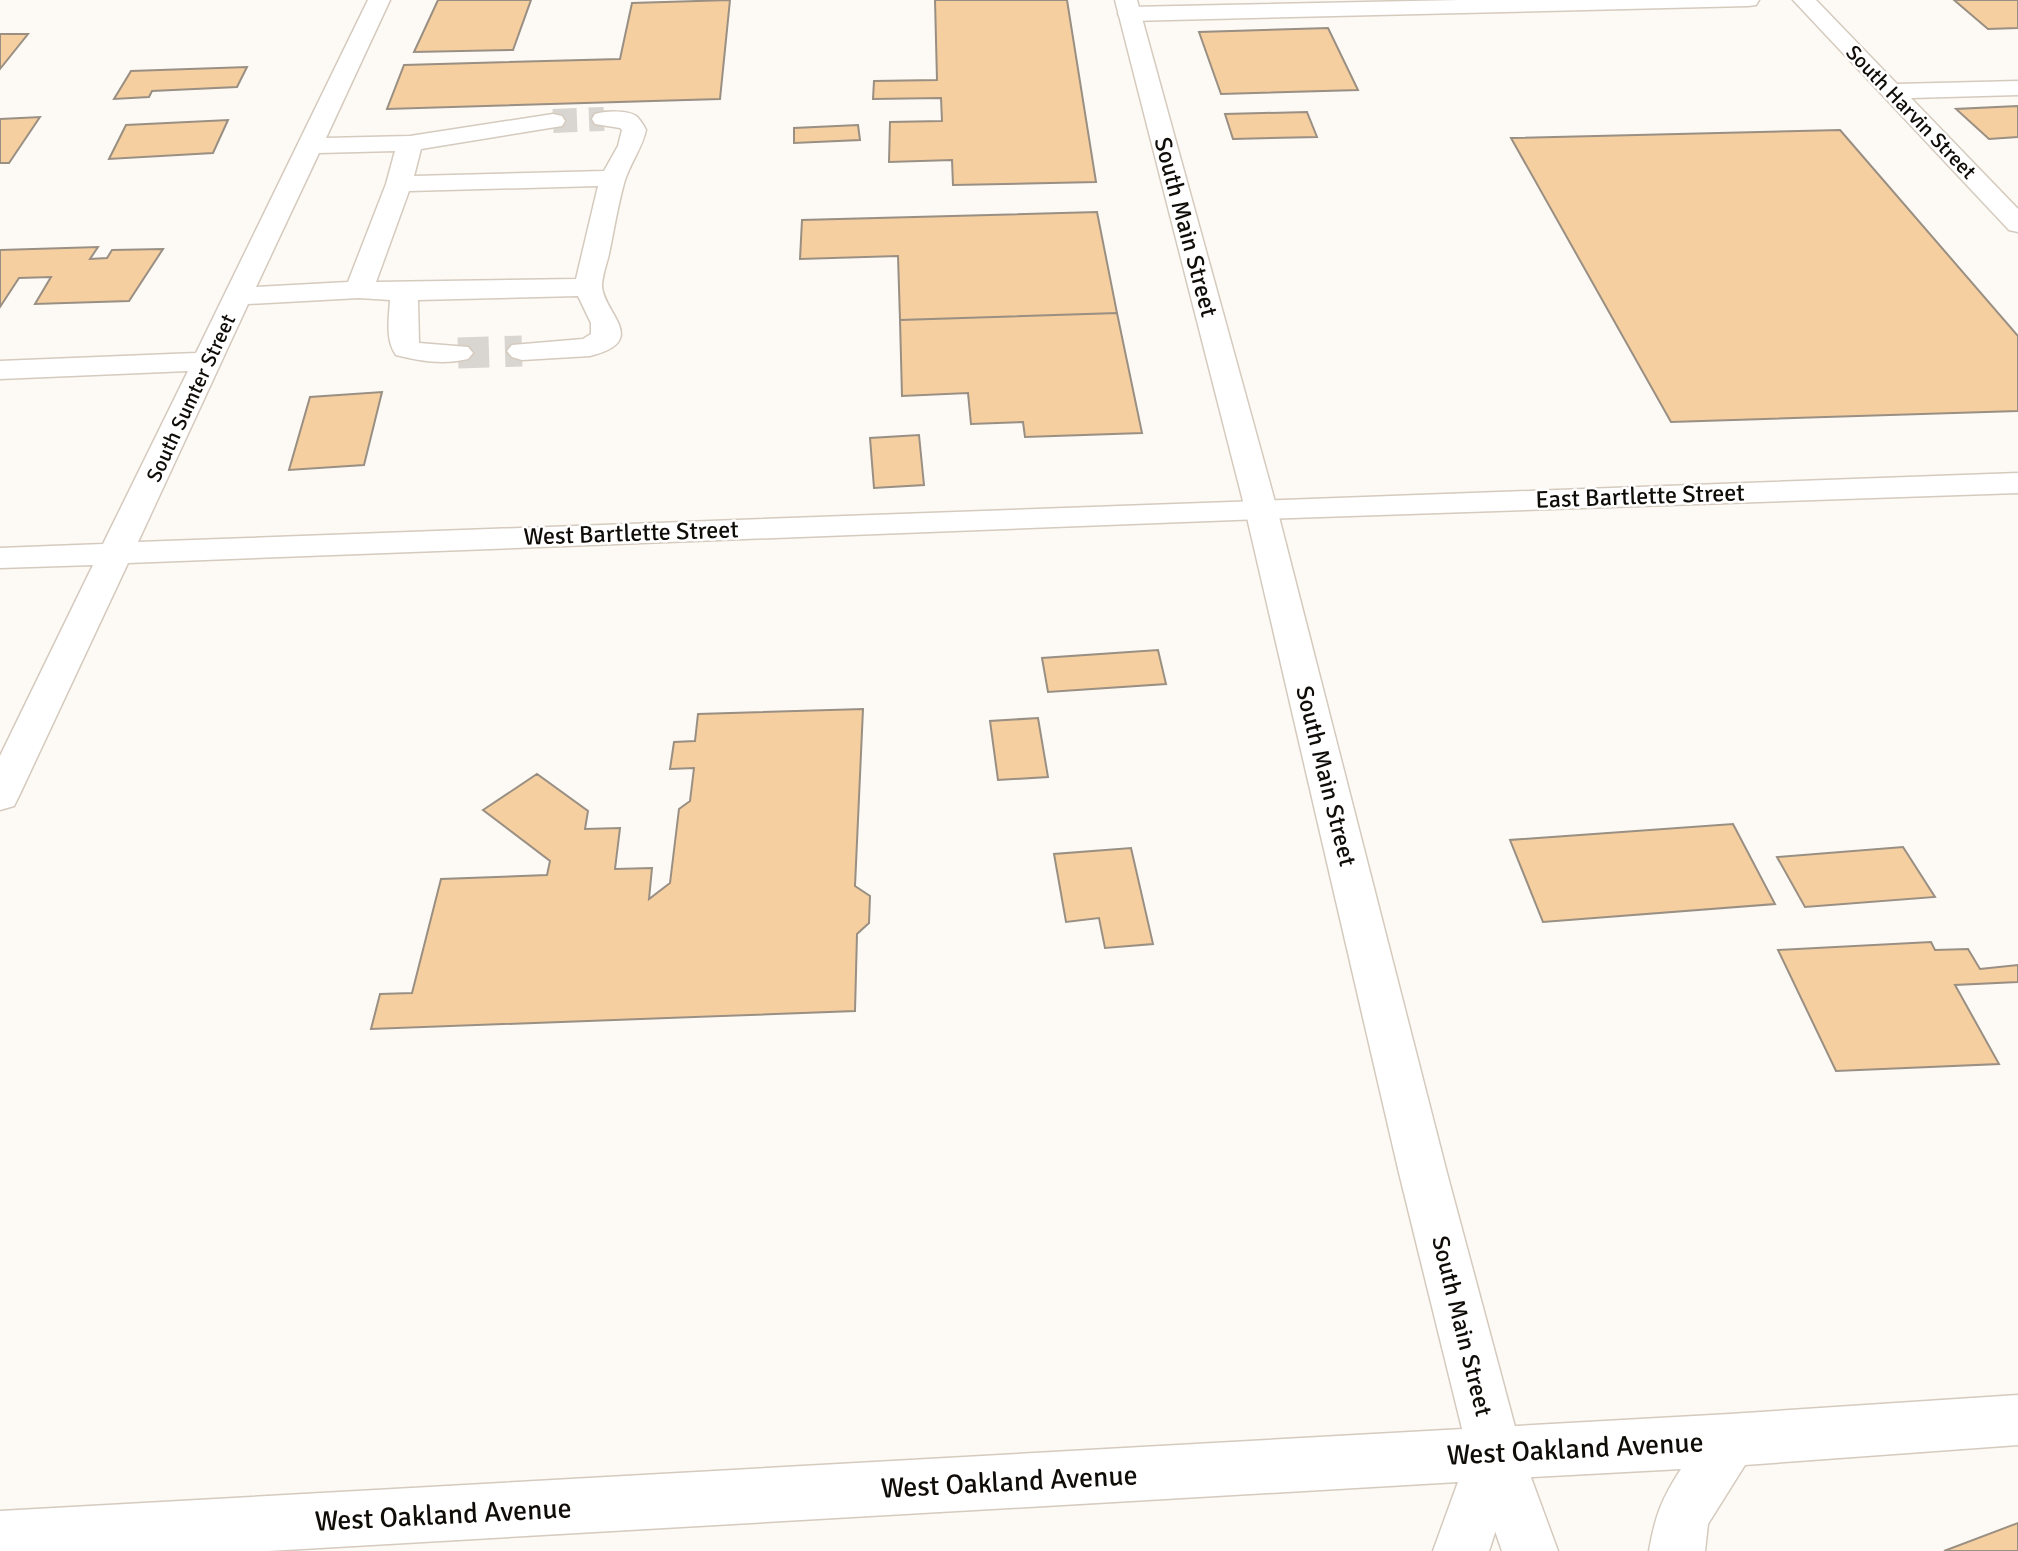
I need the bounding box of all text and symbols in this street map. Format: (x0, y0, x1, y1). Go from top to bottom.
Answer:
street label: South Harvin Street (1840, 40, 1982, 184)
street label: South Main Street (1148, 134, 1224, 320)
street label: South Sumter Street (141, 310, 241, 486)
street label: East Bartlette Street (1535, 477, 1745, 515)
street label: West Bartlette Street (523, 514, 739, 552)
street label: South Main Street (1289, 683, 1363, 869)
street label: South Main Street (1425, 1233, 1499, 1419)
street label: West Oakland Avenue (1446, 1425, 1704, 1473)
street label: West Oakland Avenue (880, 1458, 1138, 1506)
street label: West Oakland Avenue (314, 1491, 572, 1539)

